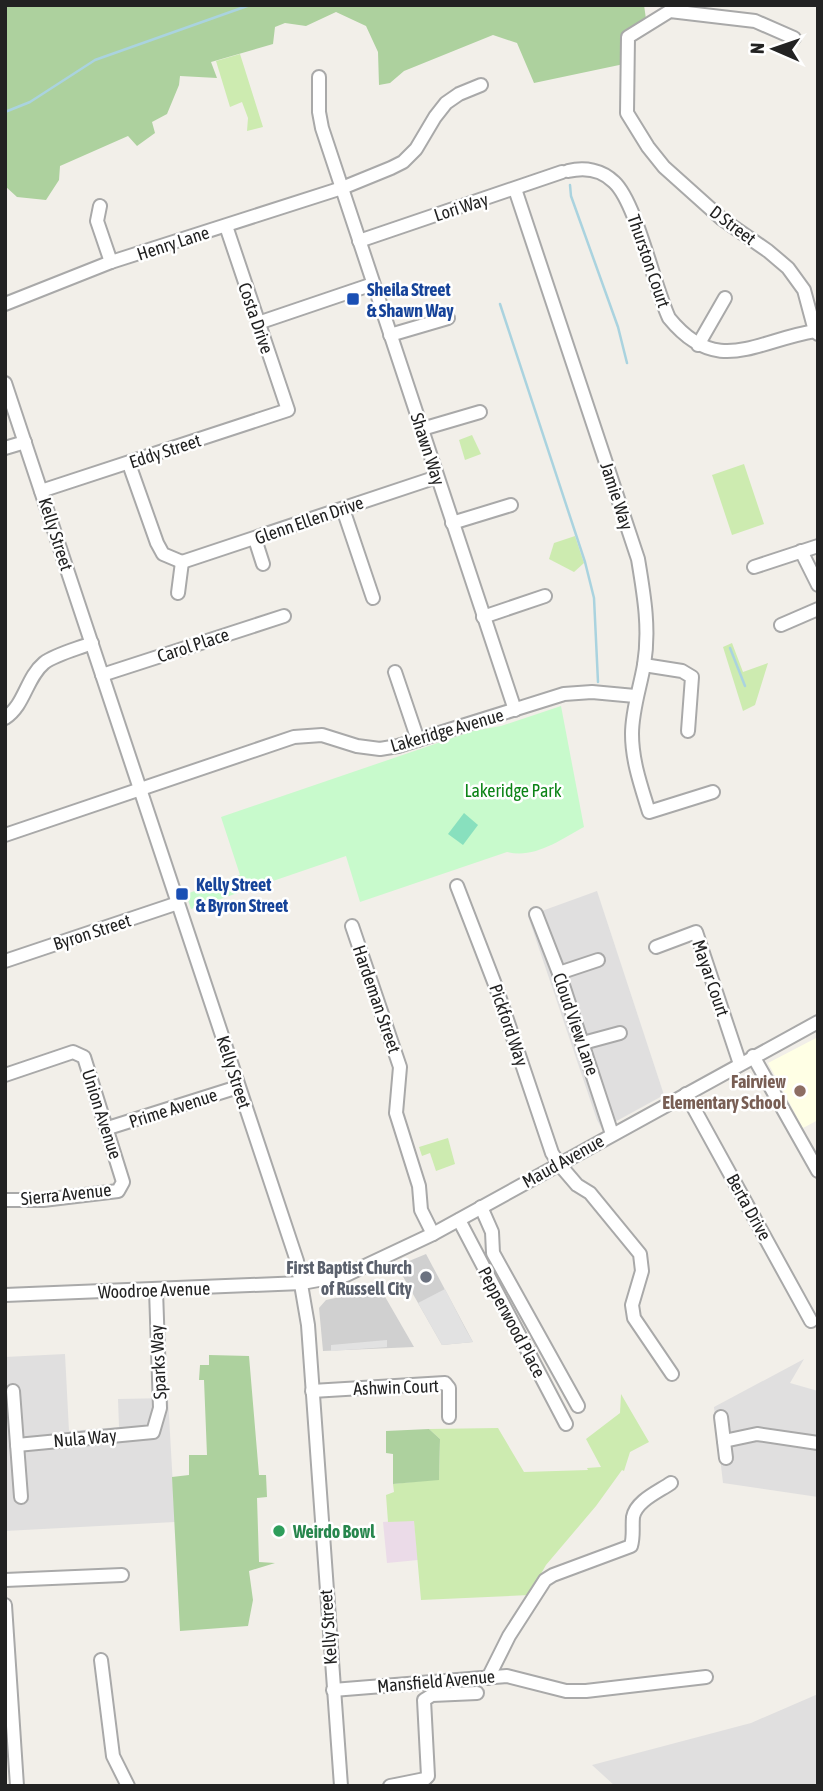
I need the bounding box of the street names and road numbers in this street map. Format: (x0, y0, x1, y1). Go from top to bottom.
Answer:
street label: Lori Way (431, 188, 491, 226)
street label: D Street (706, 201, 760, 249)
street label: Thurston Court (623, 212, 675, 310)
street label: Henry Lane (134, 221, 212, 265)
street label: Costa Drive (234, 280, 278, 356)
street label: Shawn Way (406, 410, 450, 488)
street label: Eddy Street (127, 430, 203, 472)
street label: Jamie Way (596, 459, 638, 533)
street label: Glenn Ellen Drive (252, 492, 366, 548)
street label: Kelly Street (34, 495, 78, 573)
street label: Carol Place (154, 624, 232, 666)
street label: Lakeridge Avenue (388, 704, 506, 756)
street label: Byron Street (51, 910, 133, 954)
street label: Mayar Court (688, 937, 734, 1019)
street label: Hardeman Street (349, 942, 405, 1056)
street label: Cloud View Lane (549, 970, 603, 1078)
street label: Pickford Way (485, 981, 533, 1069)
street label: Kelly Street (212, 1033, 256, 1111)
street label: Union Avenue (78, 1067, 126, 1161)
street label: Prime Avenue (126, 1084, 220, 1132)
street label: Maud Avenue (519, 1130, 607, 1192)
street label: Berta Drive (722, 1170, 776, 1244)
street label: Sierra Avenue (20, 1179, 112, 1209)
street label: Pepperwood Place (474, 1263, 550, 1381)
street label: Woodroe Avenue (98, 1278, 210, 1302)
street label: Sparks Way (146, 1324, 170, 1400)
street label: Ashwin Court (353, 1375, 439, 1399)
street label: Nula Way (53, 1425, 117, 1451)
street label: Kelly Street (315, 1589, 341, 1665)
street label: Mansfield Avenue (376, 1665, 496, 1697)

